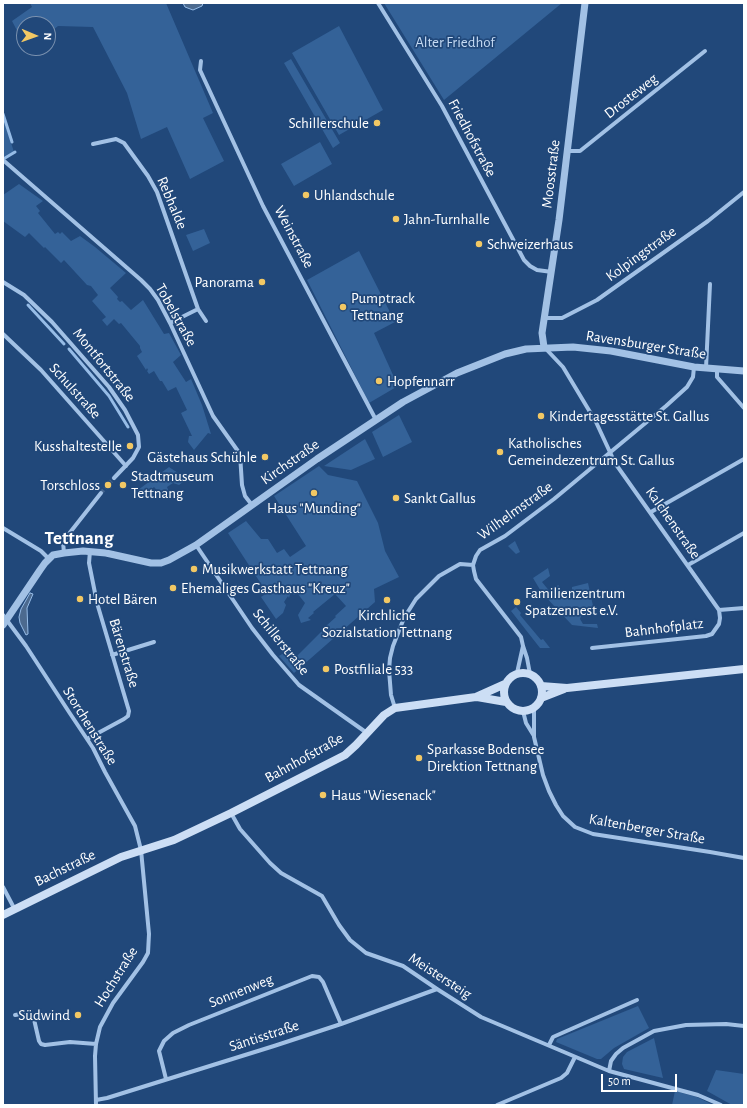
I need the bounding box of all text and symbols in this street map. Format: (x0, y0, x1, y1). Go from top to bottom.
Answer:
north arrow (16, 16, 56, 56)
text: N (42, 32, 53, 40)
park label: Alter Friedhof (415, 33, 495, 51)
street label: Drosteweg (601, 70, 661, 122)
street label: Friedhofstraße (444, 96, 500, 180)
place label: Schillerschule (288, 114, 369, 132)
marker: Schillerschule (372, 118, 382, 128)
street label: Moosstraße (538, 139, 564, 209)
street label: Rebhalde (153, 174, 191, 232)
place label: Uhlandschule (314, 186, 395, 204)
marker: Uhlandschule (301, 190, 311, 200)
street label: Weinstraße (270, 203, 318, 271)
place label: Jahn-Turnhalle (404, 210, 490, 228)
marker: Jahn-Turnhalle (391, 214, 401, 224)
street label: Kolpingstraße (602, 222, 680, 286)
place label: Schweizerhaus (487, 235, 573, 253)
marker: Schweizerhaus (474, 239, 484, 249)
place label: Panorama (194, 273, 254, 291)
marker: Panorama (257, 277, 267, 287)
street label: Tobelstraße (151, 280, 201, 350)
place label: Pumptrack Tettnang (351, 289, 415, 324)
marker: Pumptrack Tettnang (338, 302, 348, 312)
street label: Montfortstraße (69, 325, 139, 405)
street label: Ravensburger Straße (585, 327, 707, 363)
street label: Schulstraße (45, 359, 105, 423)
place label: Hopfennarr (387, 372, 455, 390)
marker: Hopfennarr (374, 376, 384, 386)
place label: Kindertagesstätte St. Gallus (549, 407, 709, 425)
marker: Kindertagesstätte St. Gallus (536, 411, 546, 421)
place label: Katholisches Gemeindezentrum St. Gallus (508, 434, 675, 469)
street label: Kirchstraße (257, 435, 323, 489)
place label: Kusshaltestelle (34, 437, 122, 455)
marker: Kusshaltestelle (125, 441, 135, 451)
marker: Katholisches Gemeindezentrum St. Gallus (495, 447, 505, 457)
place label: Gästehaus Schühle (147, 448, 257, 466)
marker: Gästehaus Schühle (260, 452, 270, 462)
place label: Stadtmuseum Tettnang (131, 467, 214, 502)
place label: Torschloss (40, 476, 100, 494)
street label: Wilhelmstraße (474, 478, 556, 544)
marker: Torschloss (103, 480, 113, 490)
marker: Stadtmuseum Tettnang (118, 480, 128, 490)
street label: Kalchenstraße (642, 483, 704, 563)
marker: Haus "Munding" (309, 488, 319, 498)
place label: Sankt Gallus (404, 489, 476, 507)
marker: Sankt Gallus (391, 493, 401, 503)
place label: Haus "Munding" (267, 499, 361, 517)
district label: Tettnang (45, 527, 113, 549)
place label: Musikwerkstatt Tettnang (202, 560, 347, 578)
marker: Musikwerkstatt Tettnang (189, 564, 199, 574)
place label: Ehemaliges Gasthaus "Kreuz" (181, 579, 350, 597)
marker: Ehemaliges Gasthaus "Kreuz" (168, 583, 178, 593)
place label: Familienzentrum Spatzennest e.V. (525, 584, 625, 619)
place label: Hotel Bären (88, 590, 157, 608)
marker: Hotel Bären (75, 594, 85, 604)
marker: Kirchliche Sozialstation Tettnang (382, 595, 392, 605)
marker: Familienzentrum Spatzennest e.V. (512, 597, 522, 607)
street label: Schillerstraße (249, 605, 313, 679)
place label: Kirchliche Sozialstation Tettnang (322, 606, 452, 641)
street label: Bahnhofplatz (624, 614, 704, 642)
street label: Bärenstraße (105, 616, 143, 690)
place label: Postfiliale 533 (334, 660, 413, 678)
marker: Postfiliale 533 (321, 664, 331, 674)
street label: Storchenstraße (59, 683, 121, 769)
street label: Bahnhofstraße (262, 729, 346, 787)
place label: Sparkasse Bodensee Direktion Tettnang (427, 740, 544, 775)
marker: Sparkasse Bodensee Direktion Tettnang (414, 753, 424, 763)
place label: Haus "Wiesenack" (331, 786, 436, 804)
marker: Haus "Wiesenack" (318, 790, 328, 800)
street label: Kaltenberger Straße (588, 810, 706, 848)
street label: Bachstraße (32, 846, 98, 890)
street label: Hochstraße (90, 943, 142, 1011)
street label: Meistersteig (405, 949, 475, 1003)
street label: Sonnenweg (206, 970, 276, 1012)
place label: Südwind (18, 1006, 70, 1024)
marker: Südwind (73, 1010, 83, 1020)
street label: Säntisstraße (227, 1016, 301, 1056)
scale bar (603, 1066, 679, 1092)
text: 50 m (608, 1075, 631, 1087)

